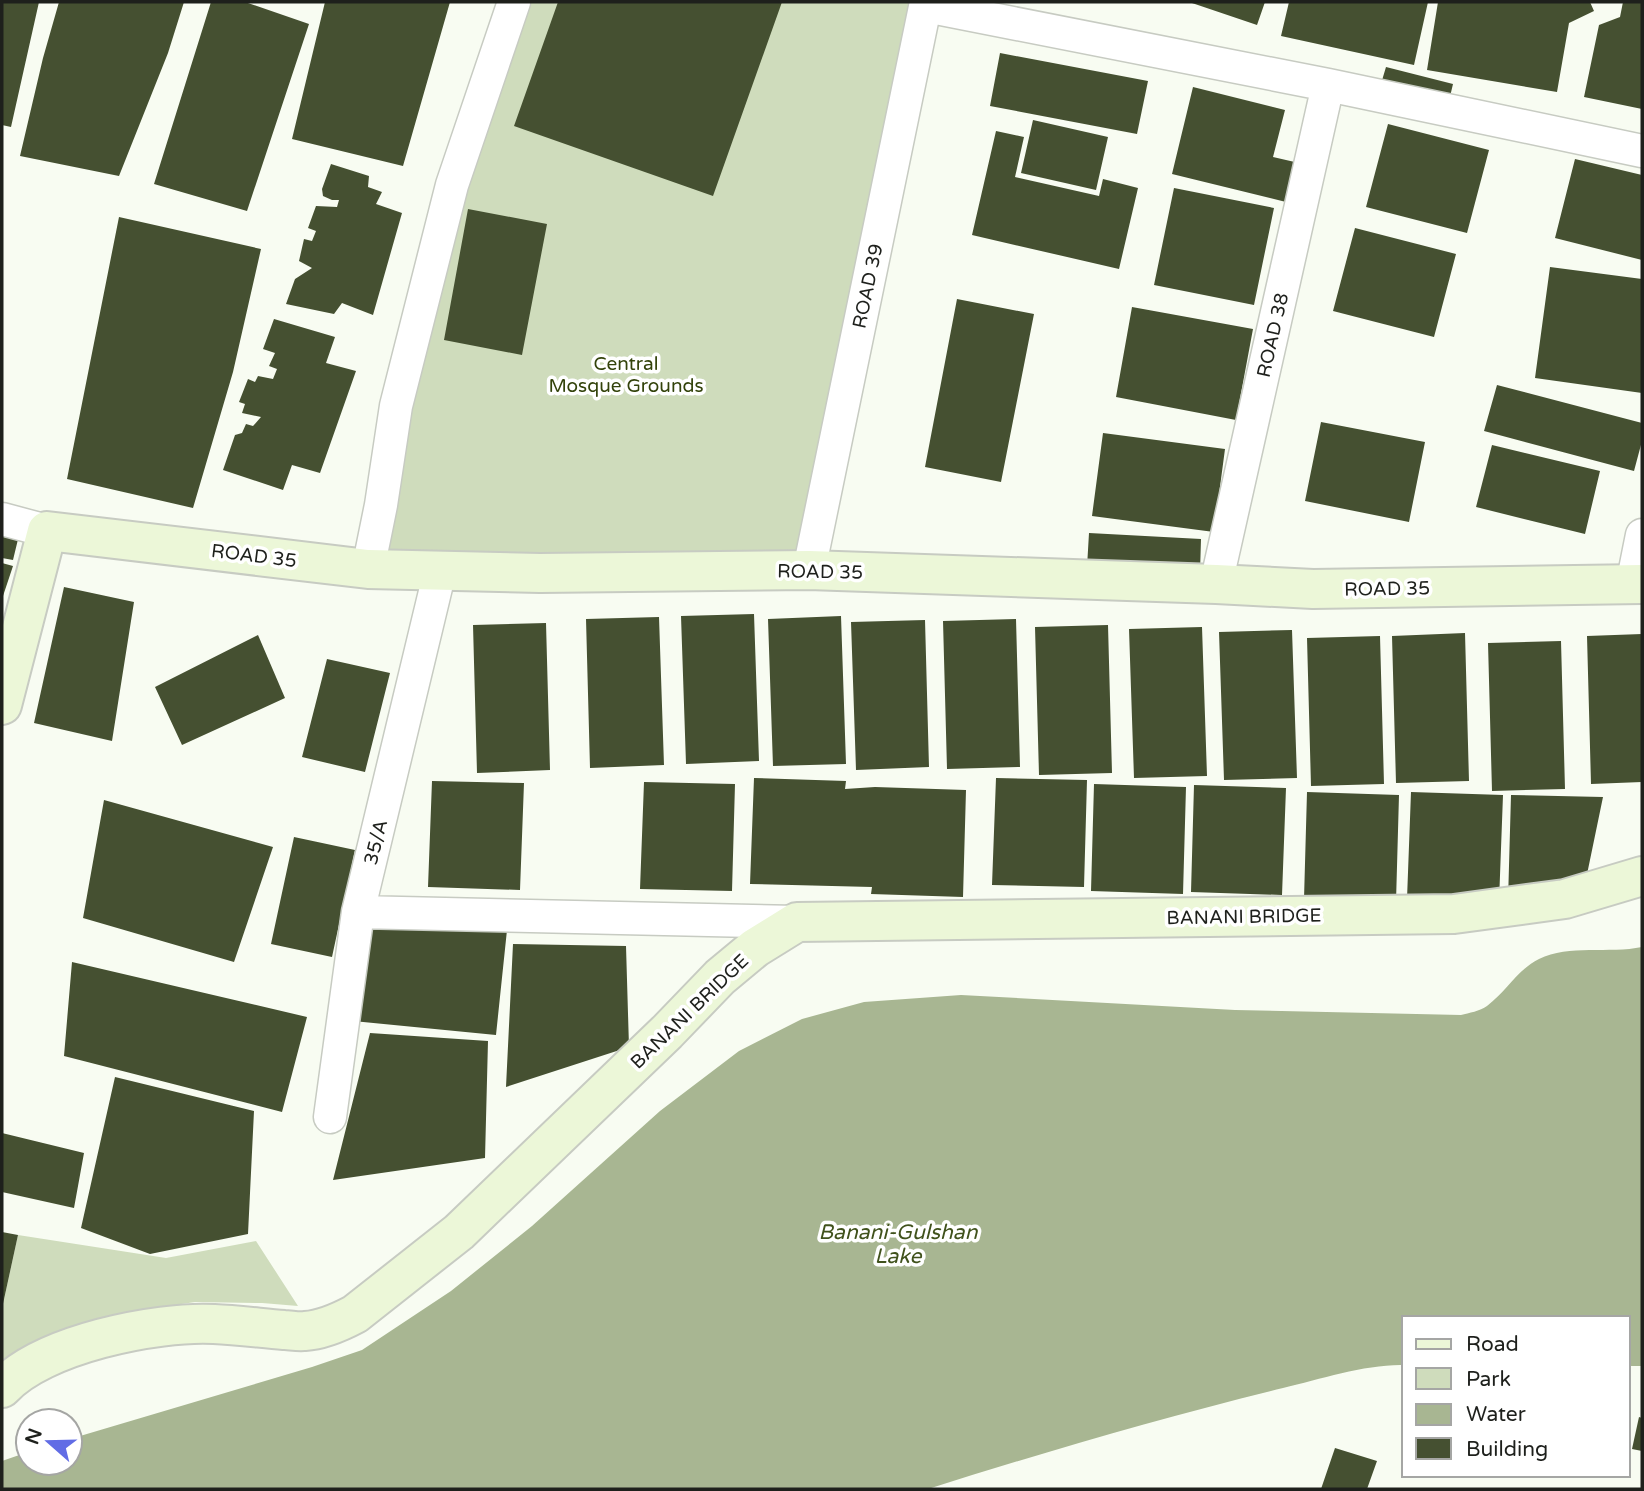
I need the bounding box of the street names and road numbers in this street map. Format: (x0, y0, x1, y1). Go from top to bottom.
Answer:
street label: ROAD 39 (848, 242, 888, 331)
street label: ROAD 38 (1253, 291, 1293, 380)
street label: ROAD 35 (210, 540, 298, 572)
street label: ROAD 35 (777, 560, 863, 584)
street label: ROAD 35 (1344, 577, 1430, 601)
street label: 35/A (360, 817, 392, 867)
street label: BANANI BRIDGE (1166, 905, 1322, 929)
street label: BANANI BRIDGE (626, 950, 753, 1074)

